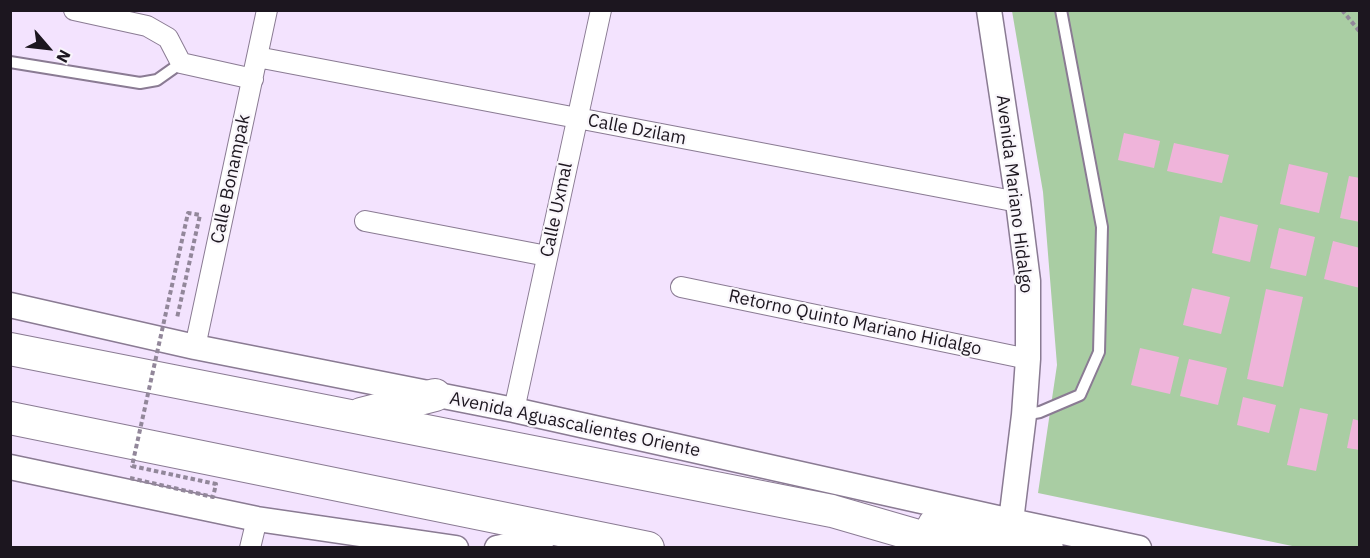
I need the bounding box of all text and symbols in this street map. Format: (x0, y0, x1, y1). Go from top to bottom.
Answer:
north arrow (18, 18, 78, 78)
text: N (52, 47, 75, 66)
street label: Avenida Mariano Hidalgo (991, 93, 1037, 295)
street label: Calle Dzilam (586, 110, 688, 150)
street label: Calle Bonampak (207, 112, 255, 246)
street label: Calle Uxmal (536, 161, 578, 259)
street label: Retorno Quinto Mariano Hidalgo (727, 286, 983, 360)
street label: Avenida Aguascalientes Oriente (448, 388, 702, 462)

